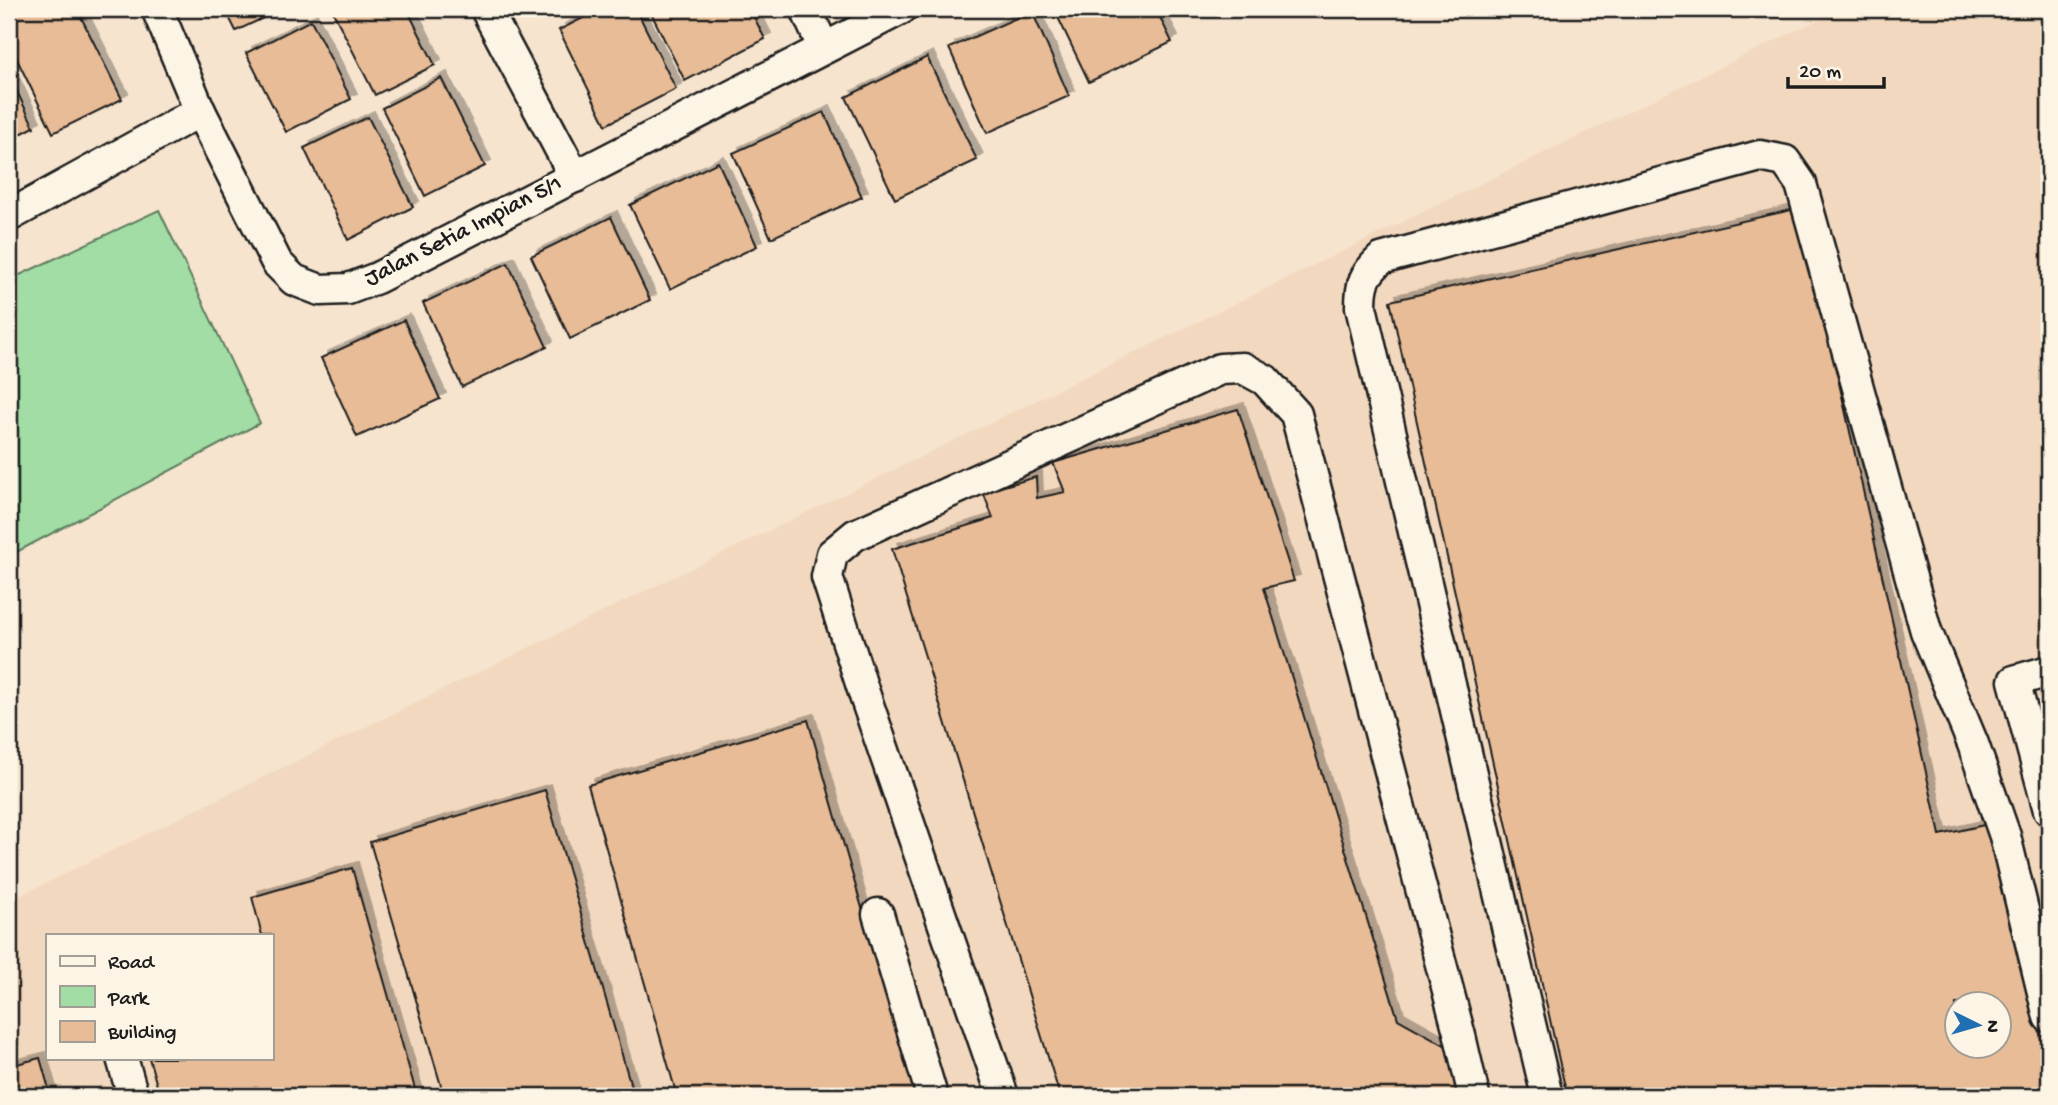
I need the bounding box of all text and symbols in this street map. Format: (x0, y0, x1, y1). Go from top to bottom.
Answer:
scale bar (1788, 46, 1885, 90)
text: 20 m (1799, 61, 1841, 86)
street label: Jalan Setia Impian 5/1 (360, 170, 568, 294)
legend (46, 934, 273, 1060)
text: Road (108, 952, 156, 977)
text: Park (107, 988, 151, 1013)
north arrow (1942, 990, 2012, 1060)
text: N (1979, 1019, 2003, 1033)
text: Building (107, 1022, 177, 1047)

